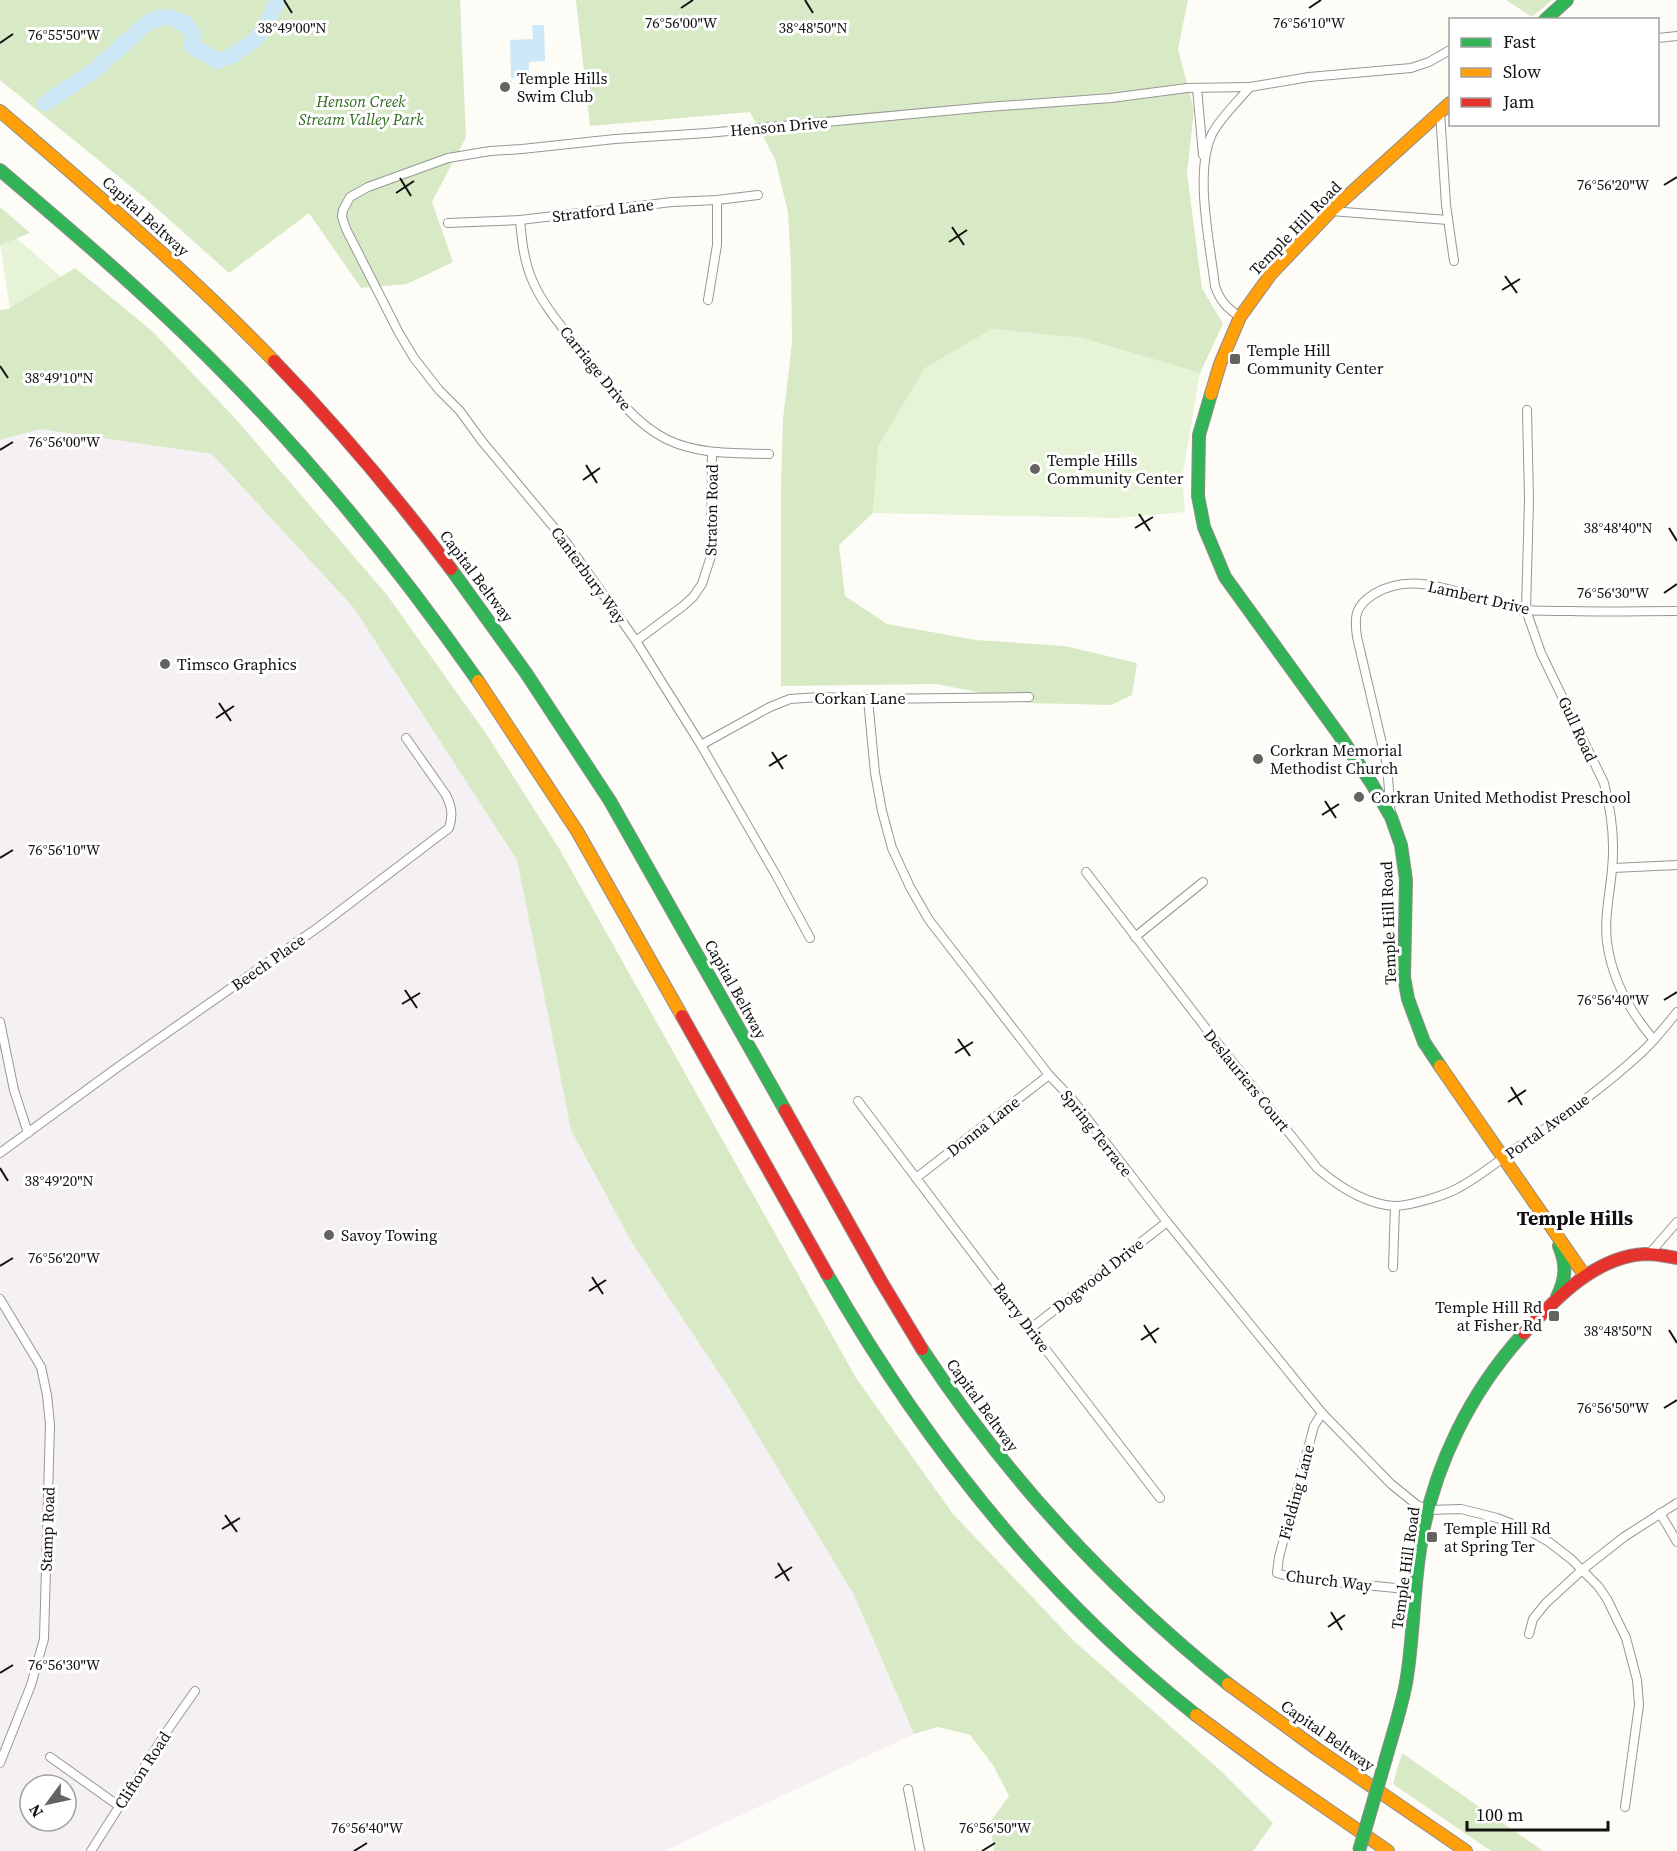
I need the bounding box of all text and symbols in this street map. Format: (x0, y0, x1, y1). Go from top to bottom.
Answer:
text: 76°56'00"W (645, 12, 718, 33)
text: 76°56'10"W (1273, 12, 1346, 33)
text: 38°49'00"N (257, 17, 327, 38)
text: 38°48'50"N (778, 17, 848, 38)
legend (1449, 18, 1659, 126)
text: 76°55'50"W (28, 24, 101, 45)
text: Fast (1503, 29, 1536, 54)
text: Slow (1503, 59, 1541, 84)
place label: Temple Hills Swim Club (517, 67, 608, 107)
marker: Temple Hills Swim Club (498, 80, 512, 94)
text: Jam (1502, 89, 1535, 114)
park label: Henson Creek Stream Valley Park (299, 90, 424, 130)
street label: Henson Drive (729, 111, 829, 141)
street label: Capital Beltway (98, 171, 195, 262)
text: 76°56'20"W (1577, 174, 1650, 195)
street label: Temple Hill Road (1244, 176, 1346, 280)
street label: Stratford Lane (551, 193, 655, 227)
street label: Carriage Drive (555, 321, 637, 415)
place label: Temple Hill Community Center (1247, 339, 1384, 379)
marker: Temple Hill Community Center (1228, 352, 1242, 366)
text: 38°49'10"N (24, 367, 94, 388)
text: 76°56'00"W (28, 431, 101, 452)
place label: Temple Hills Community Center (1047, 449, 1184, 489)
marker: Temple Hills Community Center (1028, 462, 1042, 476)
street label: Straton Road (699, 464, 723, 556)
text: 38°48'40"N (1583, 517, 1653, 538)
street label: Canterbury Way (546, 522, 632, 629)
street label: Capital Beltway (435, 525, 519, 627)
street label: Lambert Drive (1426, 575, 1532, 619)
text: 76°56'30"W (1577, 582, 1650, 603)
place label: Timsco Graphics (177, 653, 297, 675)
marker: Timsco Graphics (158, 657, 172, 671)
street label: Corkan Lane (814, 687, 906, 709)
street label: Gull Road (1553, 693, 1603, 765)
place label: Corkran Memorial Methodist Church (1270, 739, 1402, 779)
marker: Corkran Memorial Methodist Church (1251, 752, 1265, 766)
place label: Corkran United Methodist Preschool (1371, 786, 1631, 808)
marker: Corkran United Methodist Preschool (1352, 790, 1366, 804)
text: 76°56'10"W (28, 839, 101, 860)
street label: Temple Hill Road (1375, 861, 1401, 985)
street label: Beech Place (227, 928, 309, 996)
street label: Capital Beltway (700, 935, 773, 1043)
text: 76°56'40"W (1577, 989, 1650, 1010)
street label: Deslauriers Court (1199, 1024, 1296, 1136)
street label: Spring Terrace (1056, 1085, 1138, 1181)
street label: Portal Avenue (1500, 1088, 1594, 1164)
street label: Donna Lane (942, 1091, 1024, 1161)
text: 38°49'20"N (24, 1170, 94, 1191)
district label: Temple Hills (1517, 1204, 1633, 1232)
place label: Savoy Towing (341, 1224, 437, 1246)
marker: Savoy Towing (322, 1228, 336, 1242)
street label: Dogwood Drive (1048, 1233, 1148, 1317)
text: 76°56'20"W (28, 1247, 101, 1268)
street label: Barry Drive (988, 1278, 1056, 1356)
place label: Temple Hill Rd at Fisher Rd (1435, 1296, 1542, 1336)
marker: Temple Hill Rd at Fisher Rd (1547, 1309, 1561, 1323)
text: 38°48'50"N (1583, 1320, 1653, 1341)
street label: Capital Beltway (942, 1354, 1025, 1457)
text: 76°56'50"W (1577, 1397, 1650, 1418)
street label: Fielding Lane (1273, 1442, 1319, 1542)
street label: Stamp Road (35, 1486, 59, 1572)
street label: Temple Hill Road (1386, 1505, 1424, 1631)
place label: Temple Hill Rd at Spring Ter (1444, 1517, 1551, 1557)
marker: Temple Hill Rd at Spring Ter (1425, 1530, 1439, 1544)
street label: Church Way (1285, 1564, 1374, 1596)
text: 76°56'30"W (28, 1654, 101, 1675)
street label: Capital Beltway (1277, 1694, 1380, 1776)
street label: Clifton Road (109, 1727, 175, 1813)
north arrow (18, 1773, 78, 1833)
scale bar (1467, 1794, 1608, 1832)
text: N (23, 1800, 48, 1822)
text: 100 m (1476, 1802, 1523, 1827)
text: 76°56'40"W (331, 1817, 404, 1838)
text: 76°56'50"W (959, 1817, 1032, 1838)

